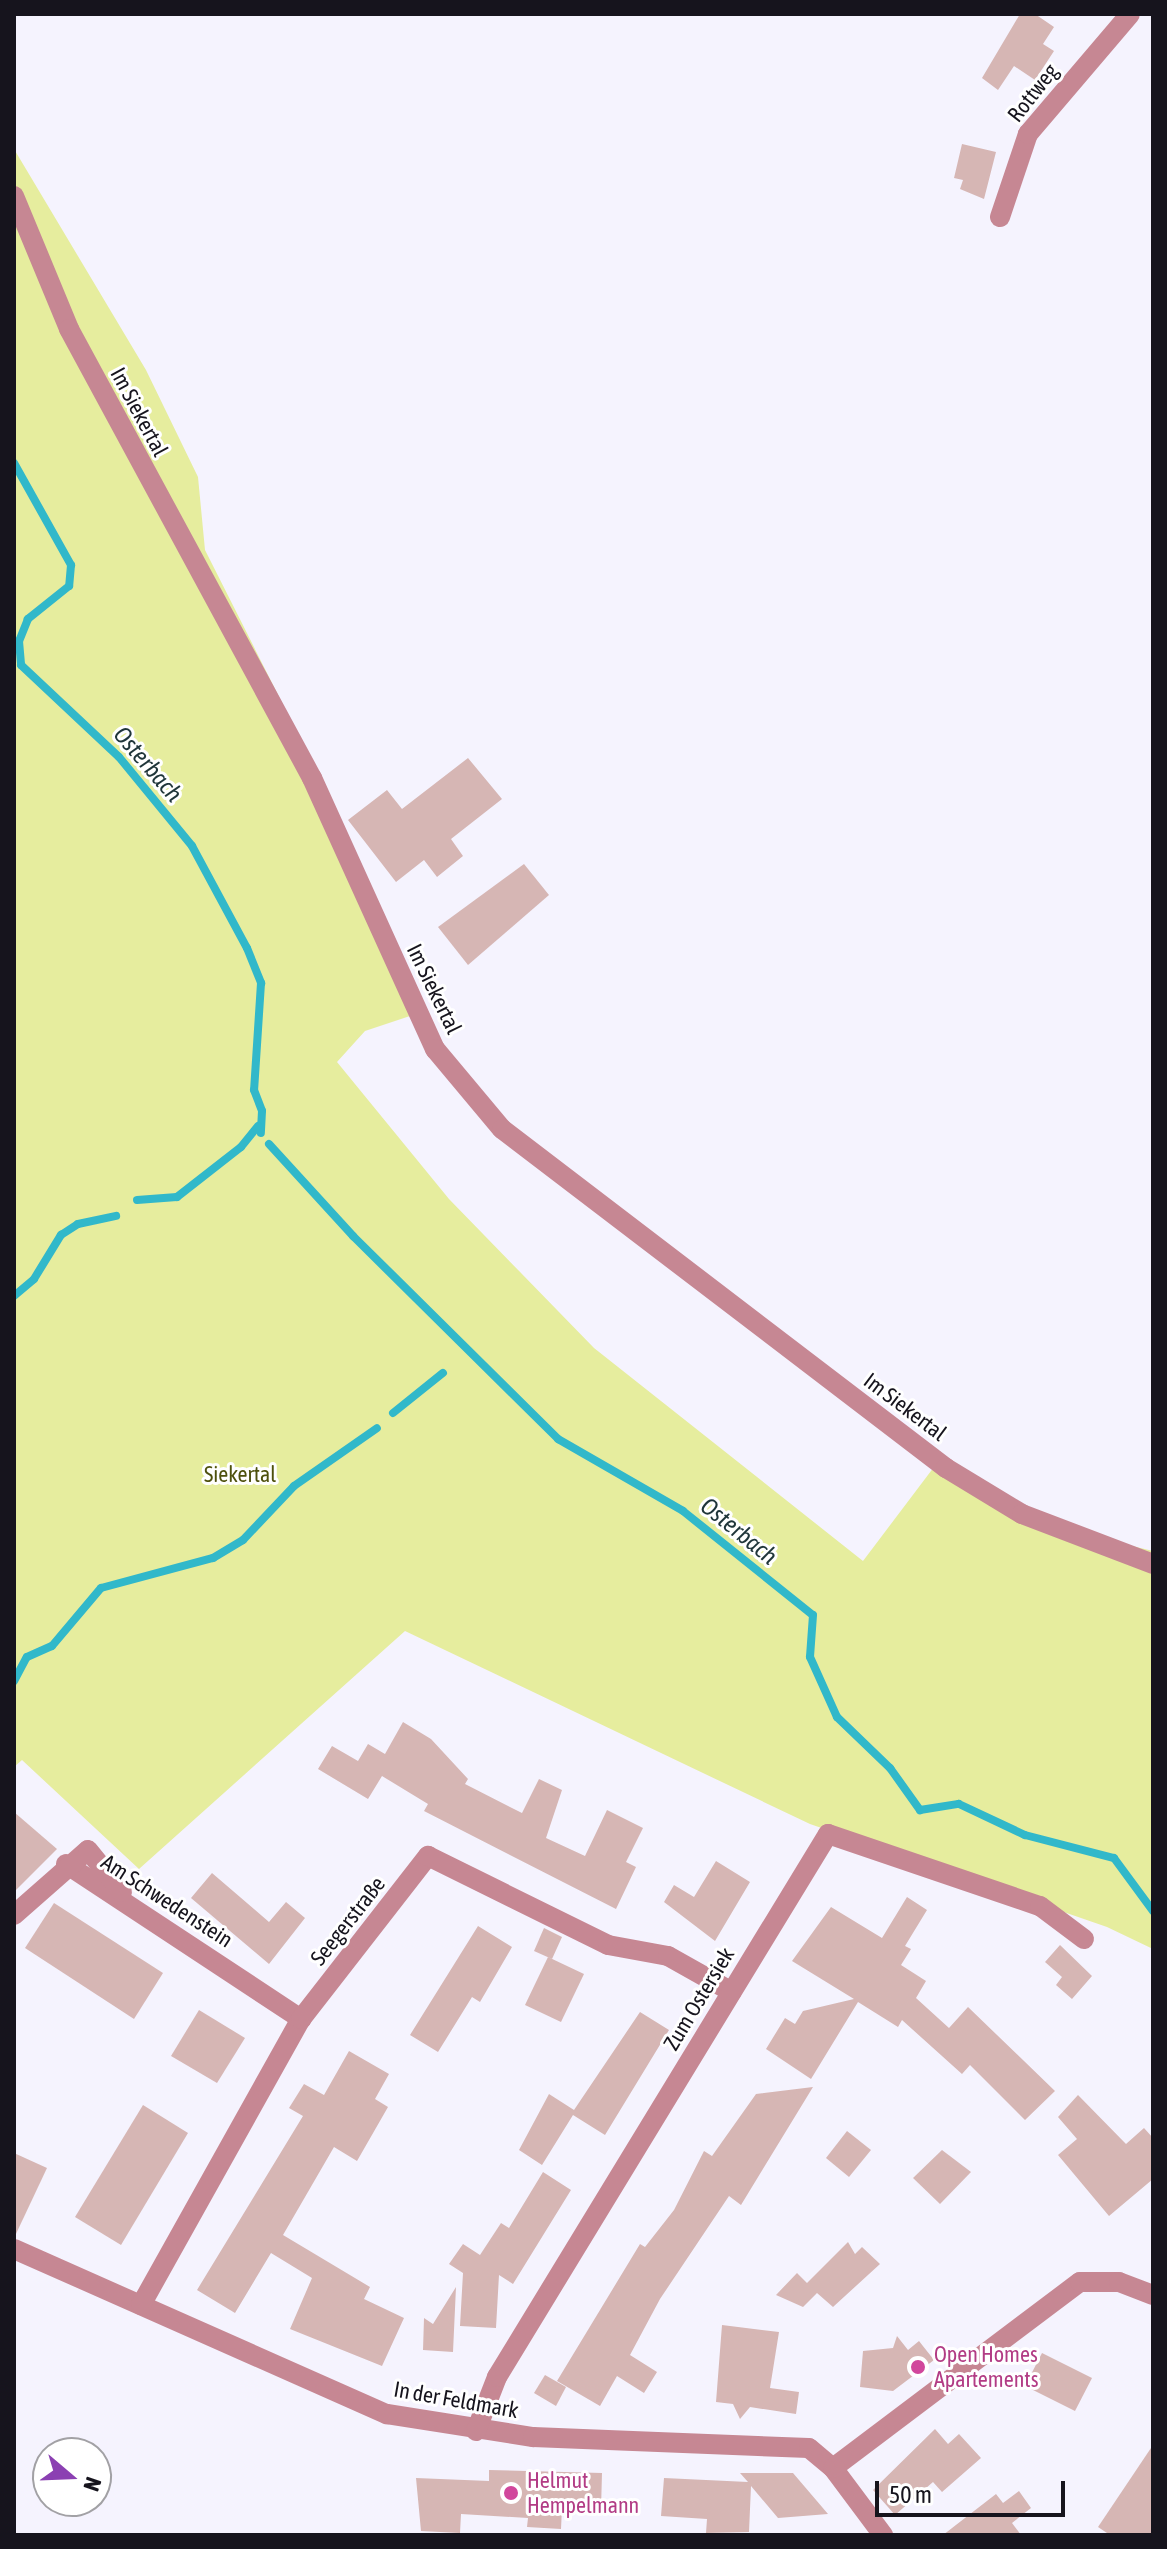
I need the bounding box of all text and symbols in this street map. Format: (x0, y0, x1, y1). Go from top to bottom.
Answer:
street label: Rottweg (1002, 59, 1064, 127)
street label: Im Siekertal (105, 363, 173, 461)
water label: Osterbach (108, 721, 188, 807)
street label: Im Siekertal (401, 940, 467, 1038)
street label: Im Siekertal (858, 1367, 952, 1447)
park label: Siekertal (204, 1462, 276, 1488)
water label: Osterbach (695, 1491, 783, 1571)
street label: Am Schwedenstein (96, 1849, 238, 1953)
street label: Seegerstraße (305, 1871, 391, 1971)
street label: Zum Ostersiek (658, 1943, 740, 2055)
place label: Open Homes Apartements (934, 2341, 1038, 2392)
marker: Open Homes Apartements (909, 2358, 927, 2376)
street label: In der Feldmark (392, 2376, 520, 2424)
north arrow (32, 2437, 112, 2517)
scale bar (879, 2465, 1069, 2515)
place label: Helmut Hempelmann (527, 2467, 639, 2518)
text: N (78, 2474, 107, 2495)
text: 50 m (889, 2481, 932, 2508)
marker: Helmut Hempelmann (502, 2484, 520, 2502)

